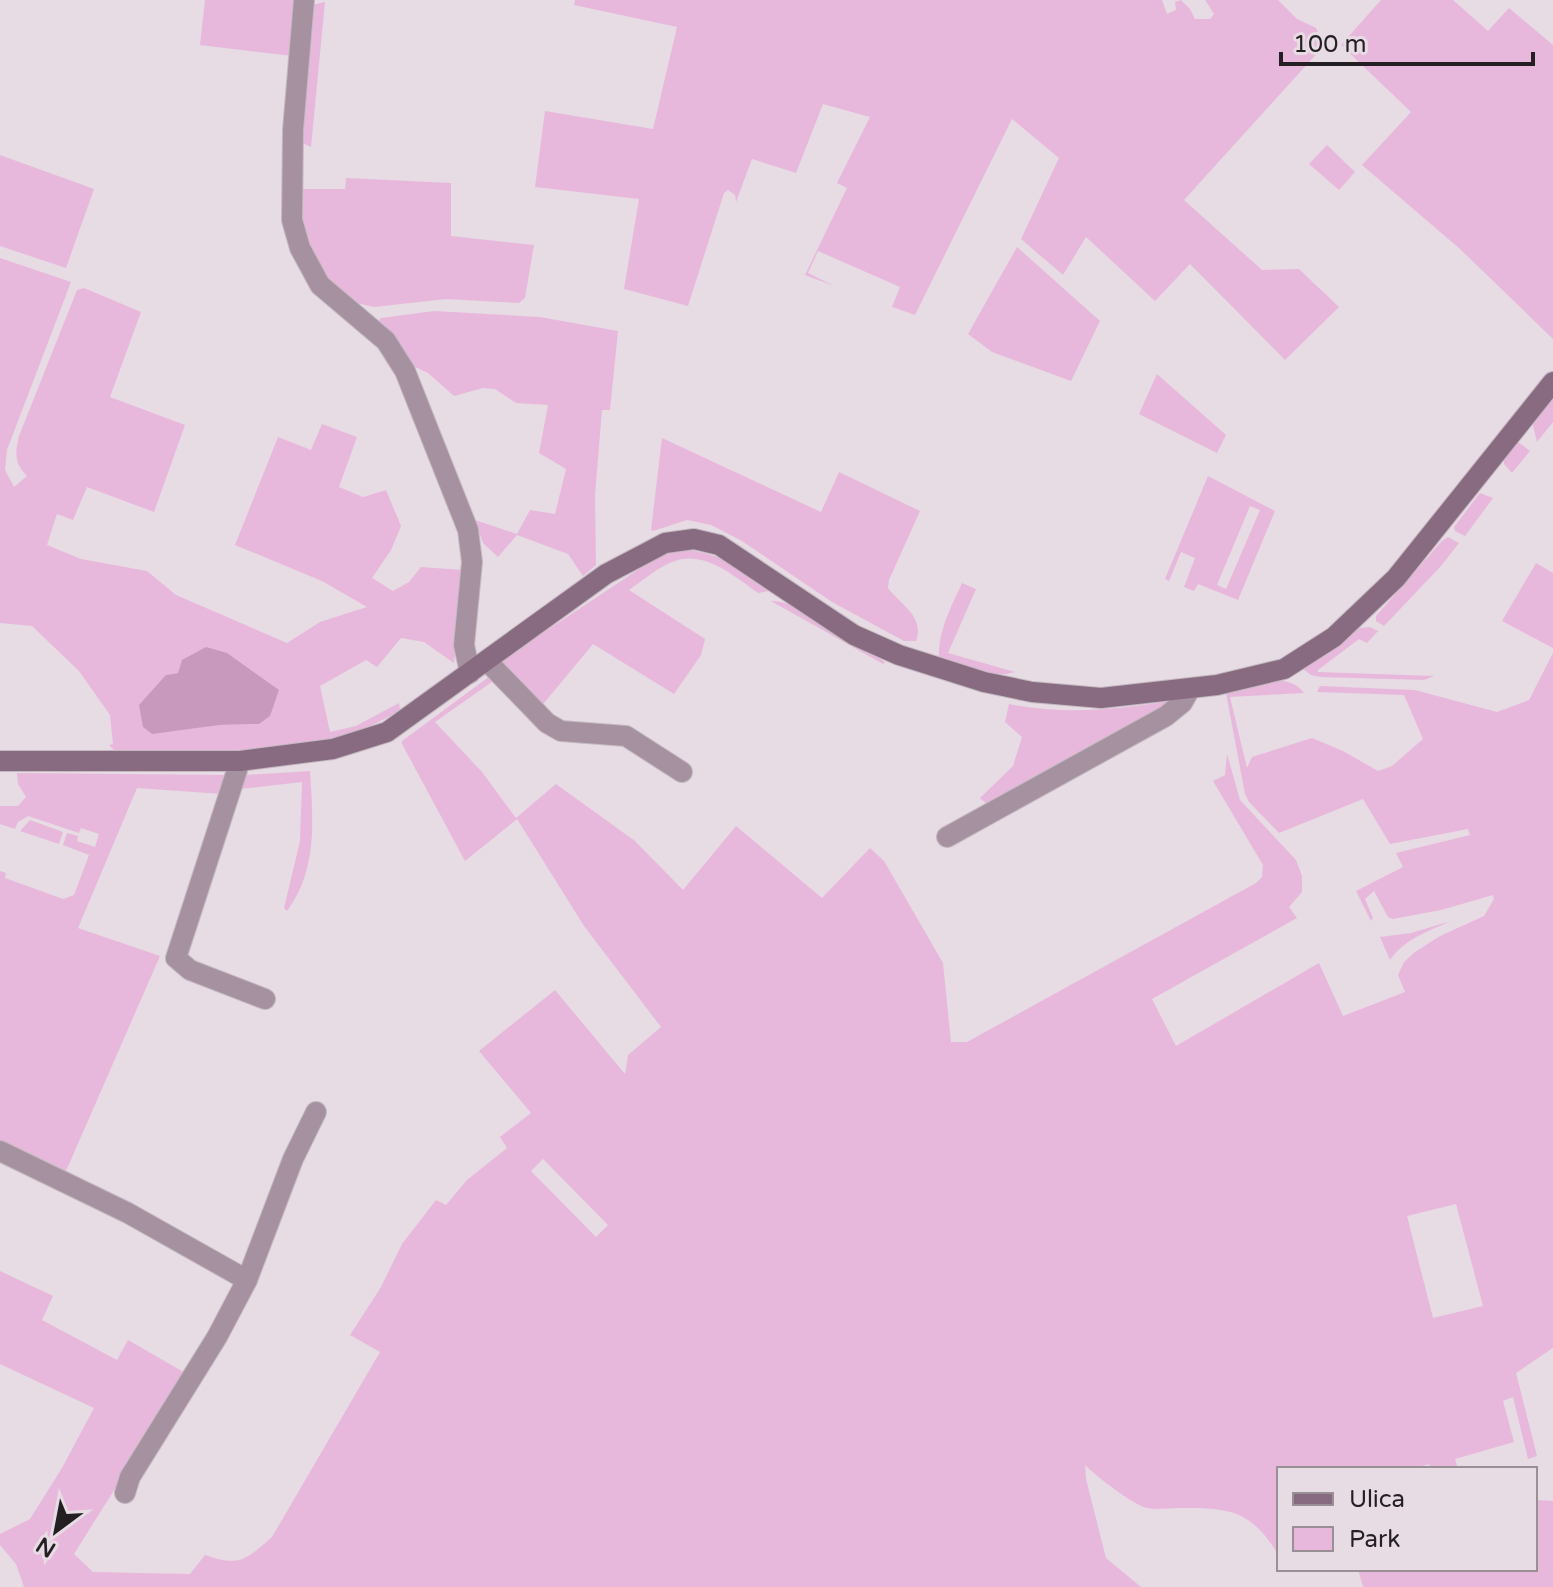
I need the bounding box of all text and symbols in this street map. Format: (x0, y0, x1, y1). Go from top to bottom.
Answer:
scale bar (1281, 16, 1533, 66)
text: 100 m (1293, 30, 1367, 59)
legend (1277, 1467, 1537, 1571)
text: Ulica (1349, 1485, 1405, 1514)
north arrow (16, 1491, 96, 1571)
text: Park (1349, 1525, 1400, 1554)
text: N (32, 1531, 60, 1563)

